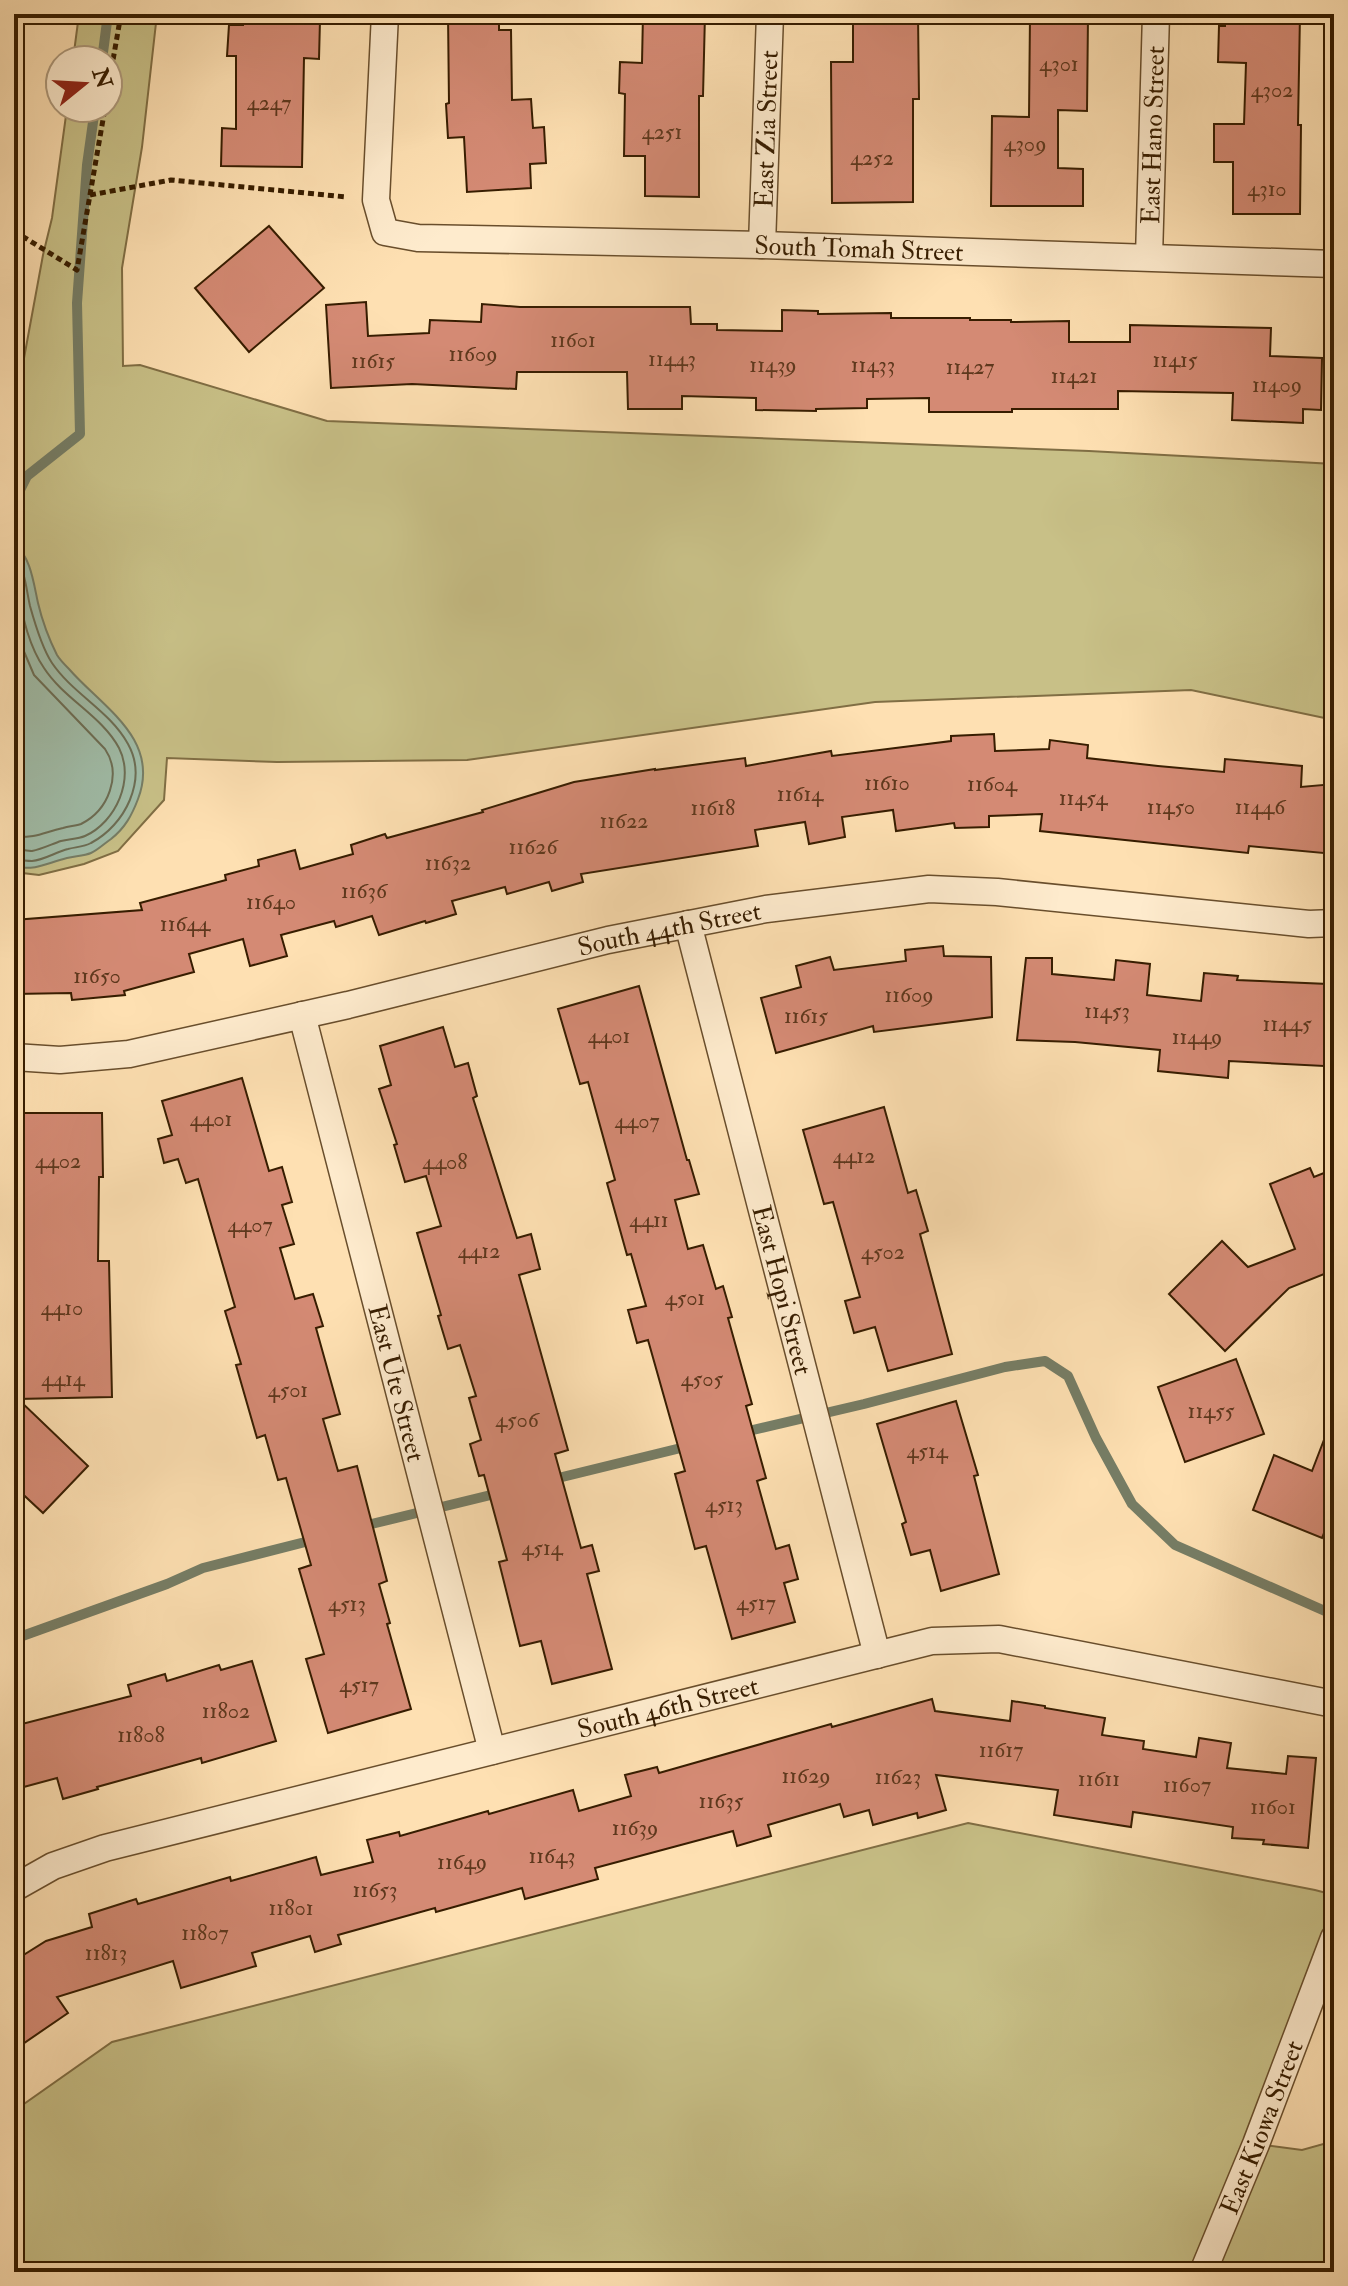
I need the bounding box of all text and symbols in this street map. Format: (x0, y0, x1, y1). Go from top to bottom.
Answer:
north arrow (44, 44, 124, 124)
street label: East Hano Street (1135, 45, 1172, 225)
street label: East Zia Street (748, 50, 786, 208)
house number: 4301 (1039, 50, 1079, 78)
text: N (85, 63, 119, 92)
house number: 4302 (1251, 76, 1293, 104)
house number: 4247 (247, 89, 291, 117)
house number: 4251 (642, 118, 682, 146)
house number: 4309 (1004, 130, 1046, 158)
house number: 4252 (850, 144, 894, 172)
house number: 4310 (1247, 175, 1287, 203)
street label: South Tomah Street (754, 230, 964, 269)
house number: 11601 (550, 326, 596, 354)
house number: 11609 (448, 340, 498, 368)
house number: 11443 (648, 345, 696, 373)
house number: 11415 (1152, 346, 1198, 374)
house number: 11615 (351, 347, 395, 375)
house number: 11439 (749, 351, 797, 379)
house number: 11433 (851, 351, 895, 379)
house number: 11427 (946, 353, 994, 381)
house number: 11421 (1051, 362, 1097, 390)
house number: 11409 (1252, 371, 1302, 399)
house number: 11610 (864, 769, 910, 797)
house number: 11604 (967, 770, 1018, 798)
house number: 11614 (777, 780, 824, 808)
house number: 11454 (1059, 784, 1108, 812)
house number: 11450 (1147, 793, 1195, 821)
house number: 11446 (1235, 793, 1287, 821)
house number: 11618 (691, 794, 735, 822)
house number: 11622 (600, 807, 649, 835)
house number: 11626 (509, 833, 559, 861)
house number: 11632 (425, 849, 471, 877)
house number: 11636 (341, 877, 389, 905)
house number: 11640 (246, 888, 296, 916)
street label: South 44th Street (574, 895, 764, 964)
house number: 11644 (160, 910, 211, 938)
house number: 11650 (73, 962, 121, 990)
house number: 11609 (884, 981, 934, 1009)
house number: 11453 (1084, 997, 1130, 1025)
house number: 11615 (784, 1002, 828, 1030)
house number: 11445 (1262, 1010, 1312, 1038)
house number: 4401 (588, 1022, 630, 1050)
house number: 11449 (1172, 1023, 1222, 1051)
house number: 4401 (190, 1105, 232, 1133)
house number: 4407 (614, 1107, 660, 1135)
house number: 4412 (833, 1142, 875, 1170)
house number: 4402 (35, 1147, 81, 1175)
house number: 4408 (422, 1148, 468, 1176)
street label: East Hopi Street (744, 1202, 819, 1378)
house number: 4411 (629, 1206, 669, 1234)
house number: 4407 (227, 1211, 273, 1239)
house number: 4412 (458, 1237, 500, 1265)
house number: 4502 (861, 1238, 905, 1266)
house number: 4501 (665, 1284, 705, 1312)
house number: 4410 (41, 1294, 83, 1322)
street label: East Ute Street (360, 1301, 432, 1465)
house number: 4414 (41, 1365, 86, 1393)
house number: 4505 (681, 1365, 723, 1393)
house number: 4501 (268, 1376, 308, 1404)
house number: 11455 (1188, 1397, 1235, 1425)
house number: 4506 (495, 1406, 541, 1434)
house number: 4514 (906, 1437, 949, 1465)
house number: 4513 (705, 1491, 743, 1519)
house number: 4514 (521, 1534, 564, 1562)
house number: 4517 (736, 1589, 776, 1617)
house number: 4513 (328, 1590, 366, 1618)
street label: South 46th Street (574, 1670, 762, 1746)
house number: 4517 (339, 1671, 379, 1699)
house number: 11802 (202, 1697, 250, 1725)
house number: 11808 (117, 1721, 165, 1749)
house number: 11617 (979, 1736, 1023, 1764)
house number: 11629 (781, 1762, 831, 1790)
house number: 11623 (875, 1763, 921, 1791)
house number: 11611 (1078, 1765, 1120, 1793)
house number: 11607 (1163, 1771, 1211, 1799)
house number: 11635 (699, 1787, 744, 1815)
house number: 11601 (1250, 1793, 1296, 1821)
house number: 11639 (612, 1814, 658, 1842)
house number: 11643 (529, 1842, 576, 1870)
house number: 11649 (437, 1848, 487, 1876)
house number: 11653 (353, 1876, 397, 1904)
house number: 11801 (268, 1894, 314, 1922)
house number: 11807 (181, 1919, 229, 1947)
house number: 11813 (85, 1939, 127, 1967)
street label: East Kiowa Street (1214, 2036, 1311, 2220)

